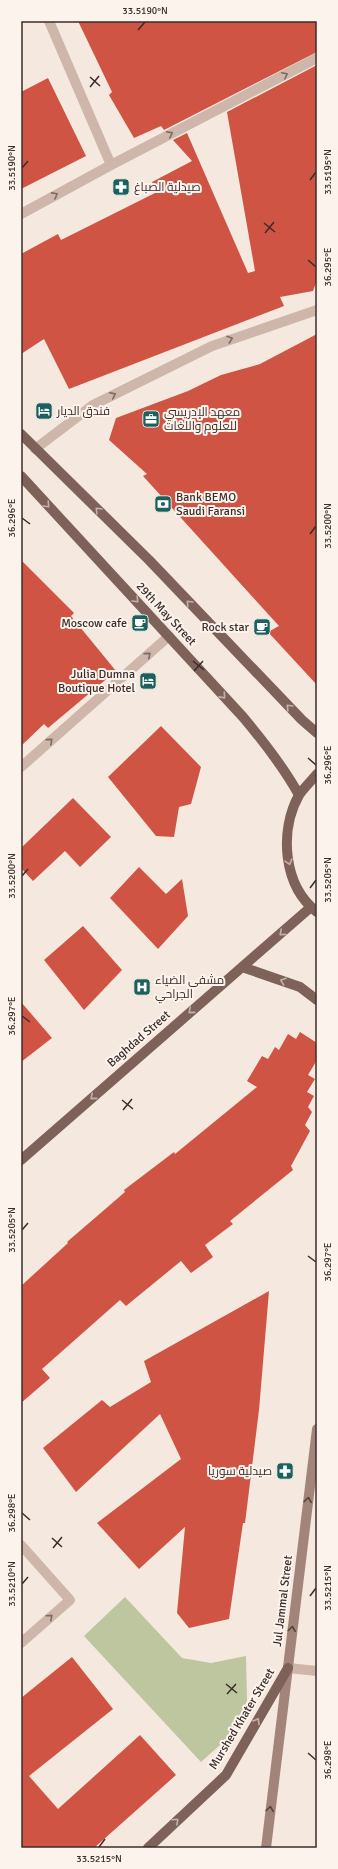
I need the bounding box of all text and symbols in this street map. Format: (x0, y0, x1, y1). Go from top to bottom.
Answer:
text: 33.5190°N (122, 5, 168, 17)
one-way arrow (281, 72, 289, 79)
one-way arrow (166, 131, 173, 139)
text: 33.5190°N (6, 145, 18, 191)
text: 33.5195°N (322, 149, 334, 195)
pharmacy icon: صيدلية الصباغ (111, 177, 131, 197)
place label: صيدلية الصباغ (134, 180, 201, 195)
one-way arrow (51, 193, 58, 200)
text: 36.295°E (322, 247, 334, 287)
one-way arrow (227, 336, 234, 344)
one-way arrow (109, 392, 116, 400)
hotel icon: فندق الديار (34, 401, 54, 421)
place label: فندق الديار (56, 404, 110, 419)
place label: معهد الإدريسي للعلوم واللغات (164, 405, 240, 434)
office icon: معهد الإدريسي للعلوم واللغات (141, 409, 161, 429)
place label: Bank BEMO Saudi Faransi (176, 490, 245, 519)
bank icon: Bank BEMO Saudi Faransi (153, 494, 173, 514)
text: 36.296°E (6, 498, 18, 538)
one-way arrow (43, 500, 50, 508)
text: 33.5200°N (322, 503, 334, 549)
one-way arrow (95, 507, 103, 515)
street label: 29th May Street (133, 579, 199, 649)
one-way arrow (131, 595, 138, 603)
one-way arrow (186, 600, 194, 608)
cafe icon: Moscow cafe (130, 613, 150, 633)
place label: Moscow cafe (61, 616, 127, 631)
cafe icon: Rock star (252, 617, 272, 637)
place label: Rock star (201, 620, 250, 635)
one-way arrow (143, 653, 151, 660)
place label: Julia Dumna Boutique Hotel (58, 667, 135, 696)
hotel icon: Julia Dumna Boutique Hotel (138, 671, 158, 691)
one-way arrow (219, 691, 226, 699)
one-way arrow (286, 704, 293, 712)
one-way arrow (46, 739, 53, 746)
text: 36.296°E (322, 745, 334, 785)
text: 33.5200°N (6, 853, 18, 899)
text: 33.5205°N (322, 857, 334, 903)
one-way arrow (284, 858, 293, 865)
one-way arrow (279, 928, 286, 935)
place label: مشفى الضياء الجراحي (155, 973, 224, 1004)
hospital icon: مشفى الضياء الجراحي (132, 977, 152, 997)
one-way arrow (280, 977, 287, 986)
text: 36.297°E (6, 996, 18, 1036)
one-way arrow (189, 1006, 196, 1013)
street label: Baghdad Street (104, 1007, 174, 1071)
one-way arrow (91, 1092, 98, 1099)
text: 33.5205°N (6, 1207, 18, 1253)
text: 36.297°E (322, 1242, 334, 1282)
pharmacy icon: صيدلية سوريا (275, 1461, 295, 1481)
place label: صيدلية سوريا (208, 1464, 272, 1479)
text: 36.298°E (6, 1493, 18, 1533)
one-way arrow (303, 1497, 312, 1503)
street label: Jul Jammal Street (270, 1554, 296, 1648)
text: 33.5210°N (6, 1561, 18, 1607)
text: 33.5215°N (322, 1565, 334, 1611)
one-way arrow (45, 1615, 53, 1622)
one-way arrow (288, 1626, 297, 1632)
street label: Murshed Khater Street (206, 1666, 278, 1772)
one-way arrow (252, 1718, 260, 1726)
text: 36.298°E (322, 1740, 334, 1780)
one-way arrow (265, 1806, 274, 1812)
one-way arrow (171, 1819, 179, 1826)
text: 33.5215°N (76, 1853, 122, 1865)

